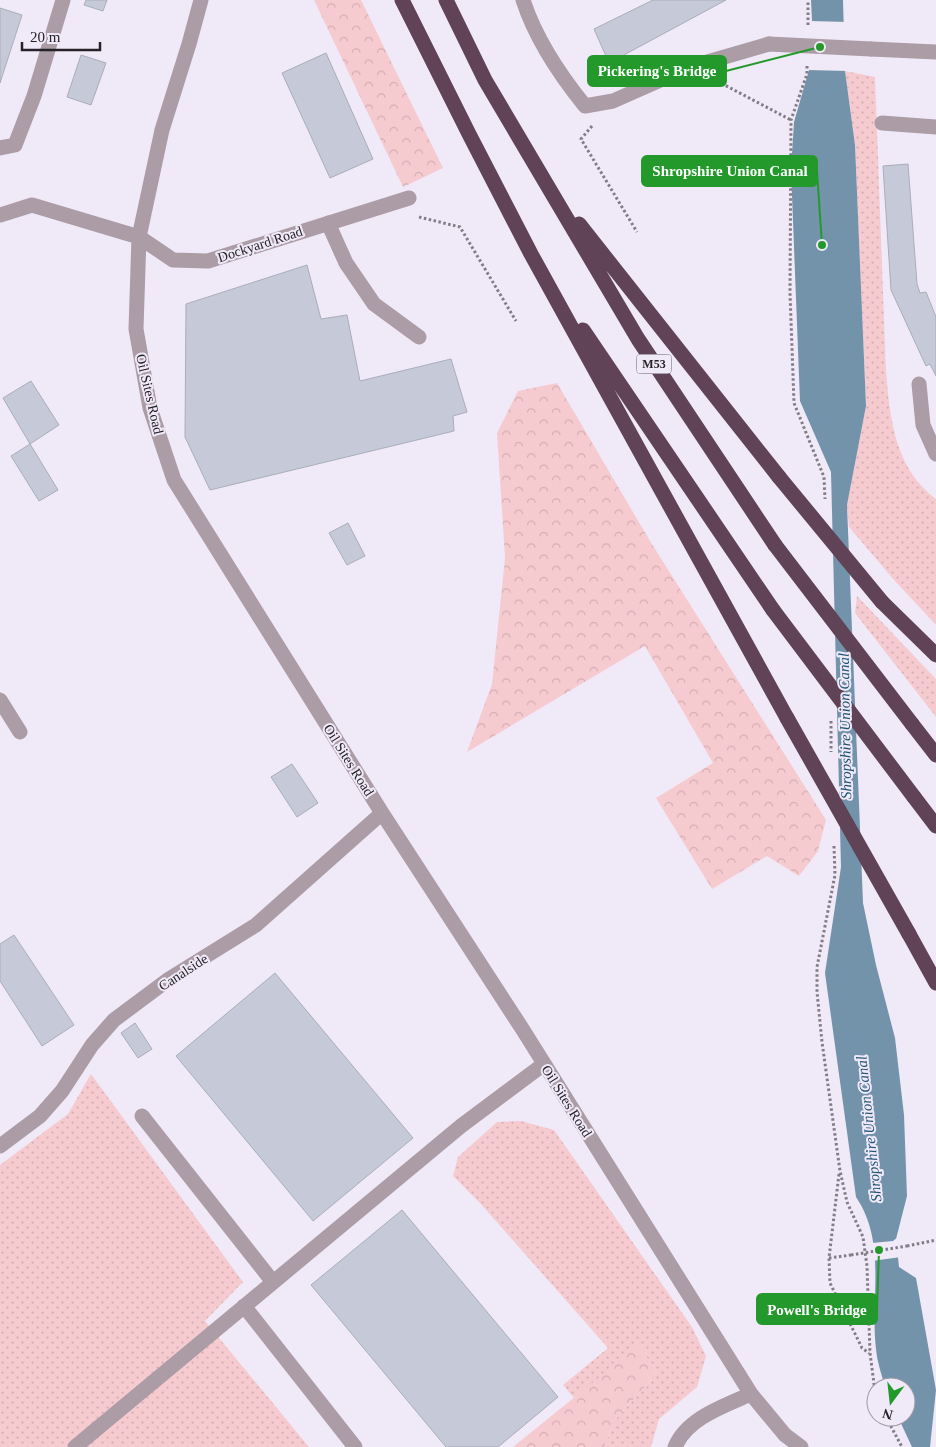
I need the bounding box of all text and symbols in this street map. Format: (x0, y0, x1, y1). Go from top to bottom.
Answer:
scale bar (22, 20, 100, 52)
text: 20 m (30, 29, 61, 45)
callout: Pickering's Bridge (588, 56, 726, 86)
text: Pickering's Bridge (598, 63, 717, 79)
callout: Shropshire Union Canal (642, 156, 817, 186)
text: Shropshire Union Canal (652, 163, 808, 179)
street label: Dockyard Road (216, 224, 304, 265)
street label: Oil Sites Road (133, 353, 166, 436)
road number: M53 (636, 354, 672, 374)
water label: Shropshire Union Canal (836, 653, 854, 799)
street label: Oil Sites Road (321, 722, 377, 799)
street label: Canalside (156, 951, 211, 994)
water label: Shropshire Union Canal (853, 1055, 885, 1203)
street label: Oil Sites Road (539, 1063, 595, 1140)
callout: Powell's Bridge (757, 1294, 877, 1324)
text: Powell's Bridge (767, 1302, 867, 1318)
north arrow (866, 1377, 916, 1427)
text: N (881, 1406, 895, 1423)

